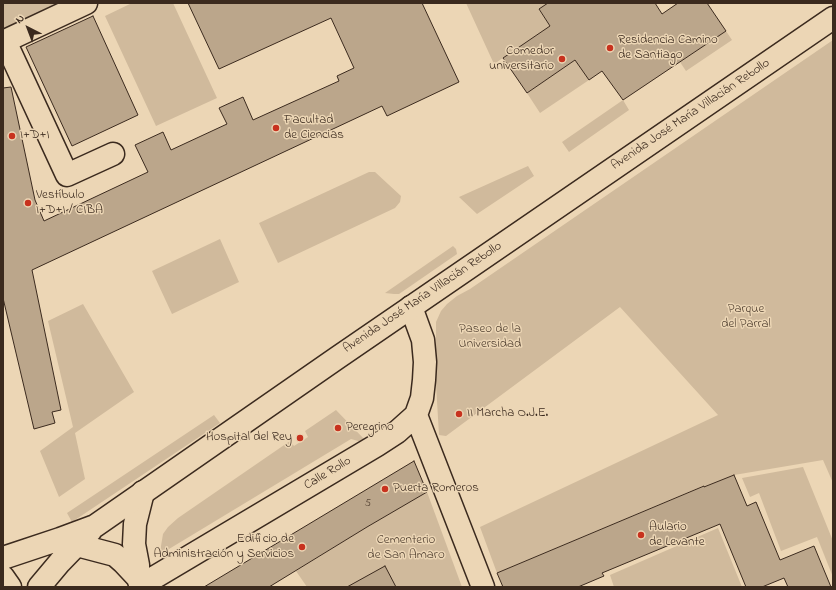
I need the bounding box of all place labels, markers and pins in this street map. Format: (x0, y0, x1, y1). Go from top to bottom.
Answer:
place label: Residencia Camino de Santiago (618, 33, 718, 64)
marker: Residencia Camino de Santiago (605, 43, 615, 53)
place label: Comedor universitario (489, 44, 554, 75)
marker: Comedor universitario (557, 54, 567, 64)
place label: Facultad de Ciencias (284, 113, 344, 144)
marker: Facultad de Ciencias (271, 123, 281, 133)
place label: I+D+I (20, 128, 50, 144)
marker: I+D+I (7, 131, 17, 141)
place label: Vestíbulo I+D+I / CIBA (36, 188, 103, 219)
marker: Vestíbulo I+D+I / CIBA (23, 198, 33, 208)
place label: II Marcha O.J.E. (467, 406, 548, 422)
marker: II Marcha O.J.E. (454, 409, 464, 419)
place label: Peregrino (346, 420, 394, 436)
marker: Peregrino (333, 423, 343, 433)
place label: Hospital del Rey (206, 430, 292, 446)
marker: Hospital del Rey (295, 433, 305, 443)
place label: Puerta Romeros (393, 481, 479, 497)
marker: Puerta Romeros (380, 484, 390, 494)
place label: Aulario de Levante (649, 520, 705, 551)
marker: Aulario de Levante (636, 530, 646, 540)
place label: Edificio de Administración y Servicios (153, 532, 294, 563)
marker: Edificio de Administración y Servicios (297, 542, 307, 552)

